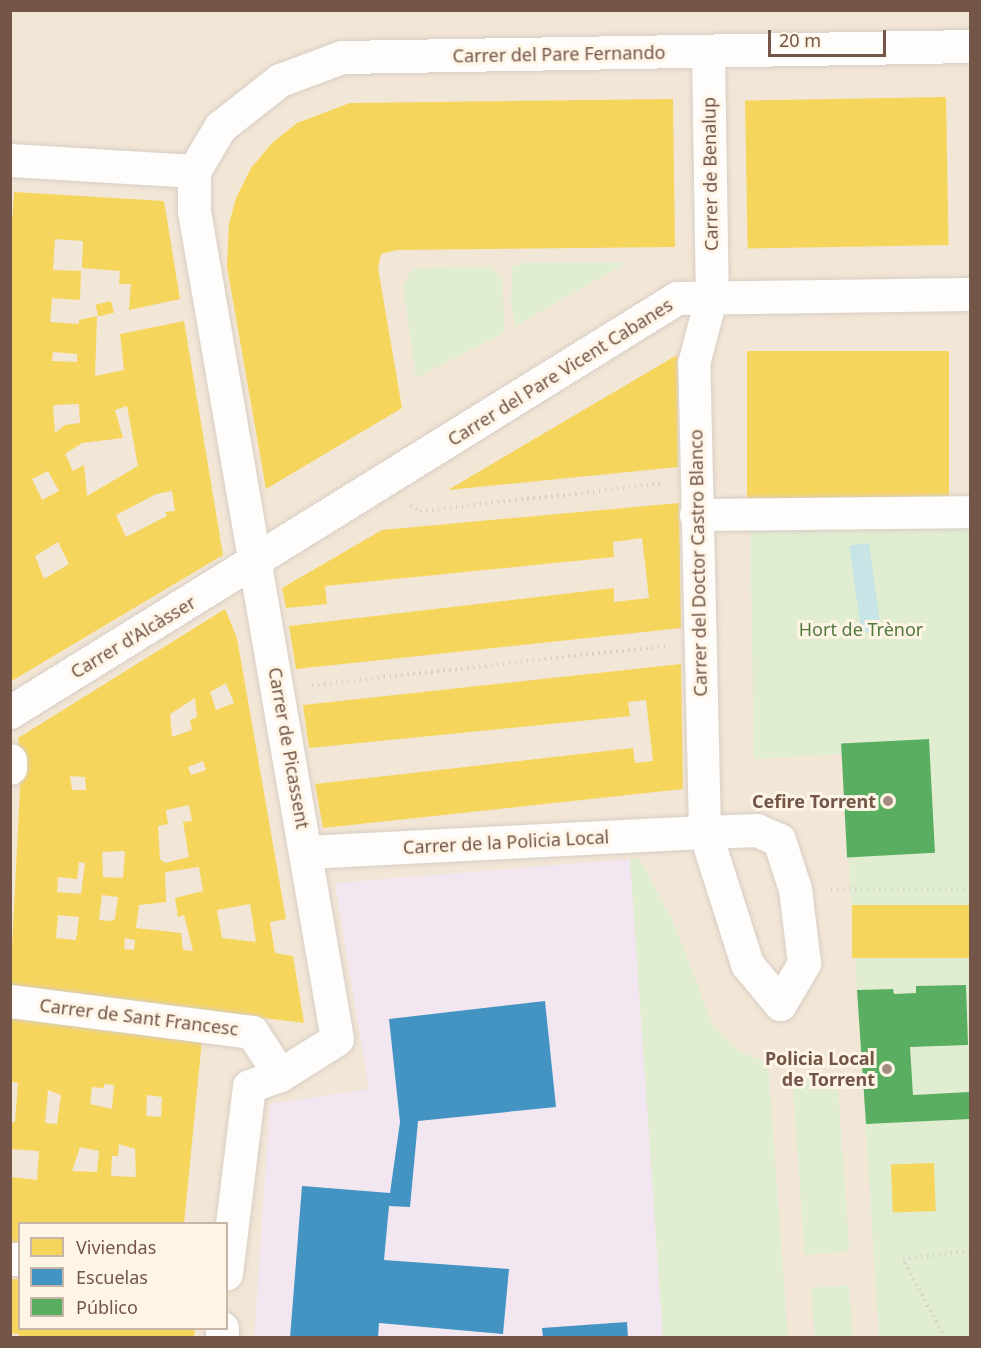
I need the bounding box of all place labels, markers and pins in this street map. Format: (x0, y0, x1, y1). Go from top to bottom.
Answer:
place label: Cefire Torrent (752, 790, 876, 812)
marker: Cefire Torrent (881, 794, 895, 808)
place label: Policia Local de Torrent (765, 1048, 875, 1090)
marker: Policia Local de Torrent (880, 1062, 894, 1076)

